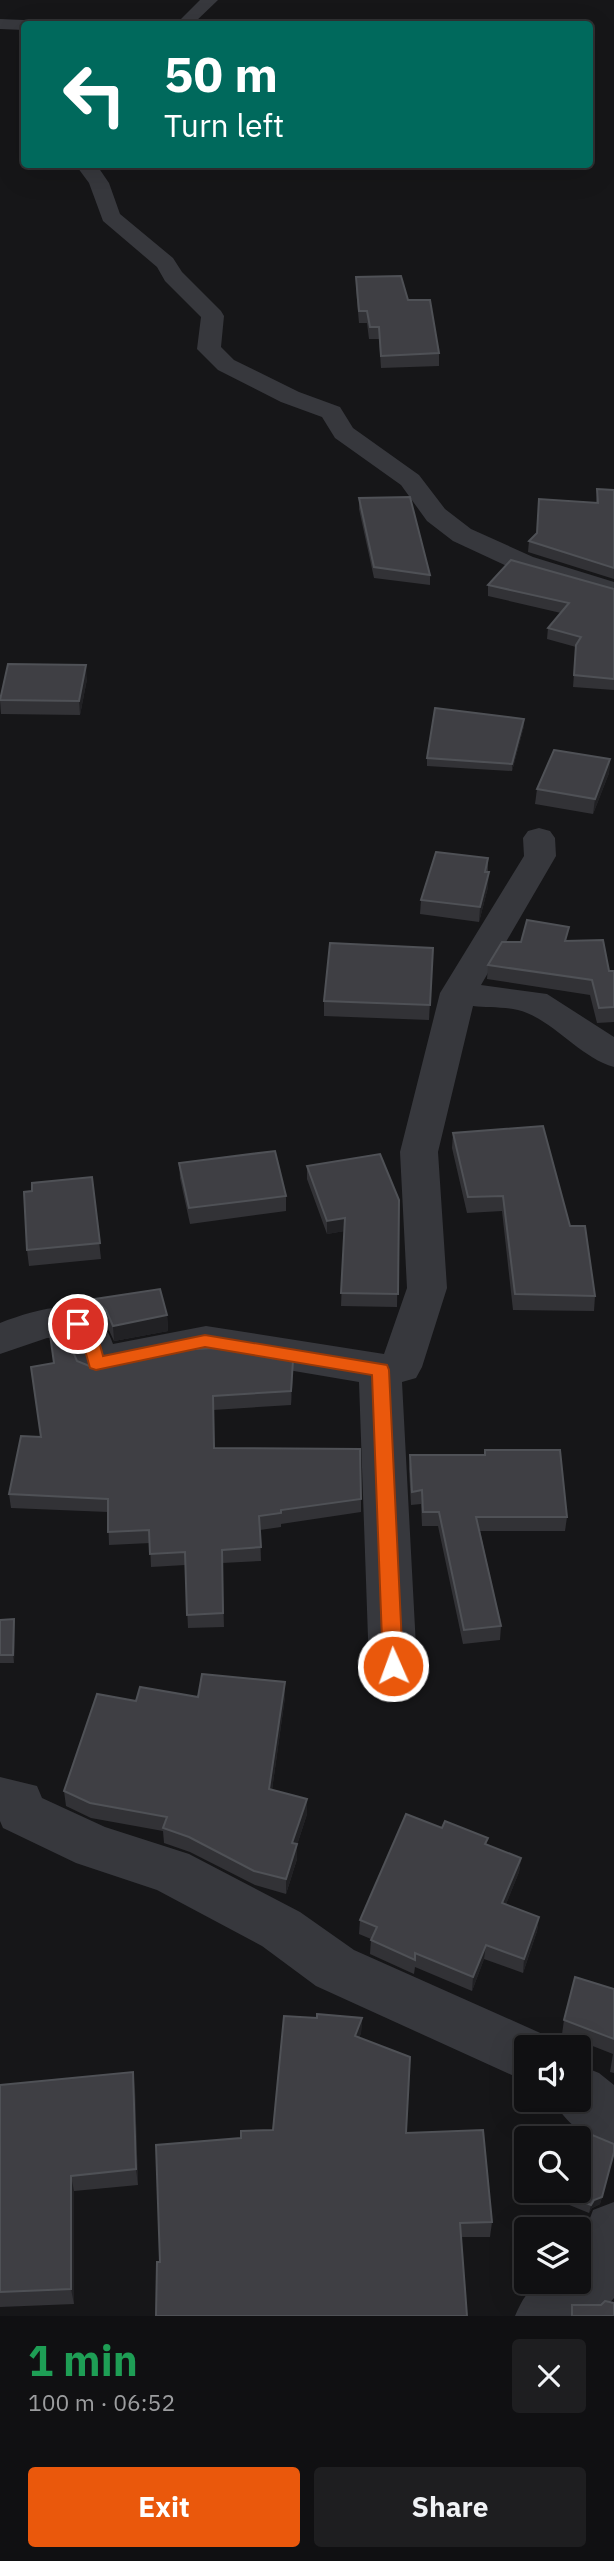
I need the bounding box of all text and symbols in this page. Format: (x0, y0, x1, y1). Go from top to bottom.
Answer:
text: 50 m (164, 42, 278, 105)
icon: left (49, 49, 140, 140)
text: Turn left (164, 104, 284, 146)
pin (48, 1294, 108, 1354)
icon: arrive (59, 1305, 97, 1343)
position arrow (356, 1629, 430, 1703)
map controls (514, 2035, 591, 2294)
button: sound (514, 2035, 591, 2112)
button: search (514, 2126, 591, 2203)
button: layers (514, 2217, 591, 2294)
text: 1 min (28, 2333, 138, 2388)
button: close (512, 2339, 586, 2413)
text: 100 m · 06:52 (28, 2387, 175, 2417)
button: Exit (28, 2467, 300, 2547)
button: Share (314, 2467, 586, 2547)

